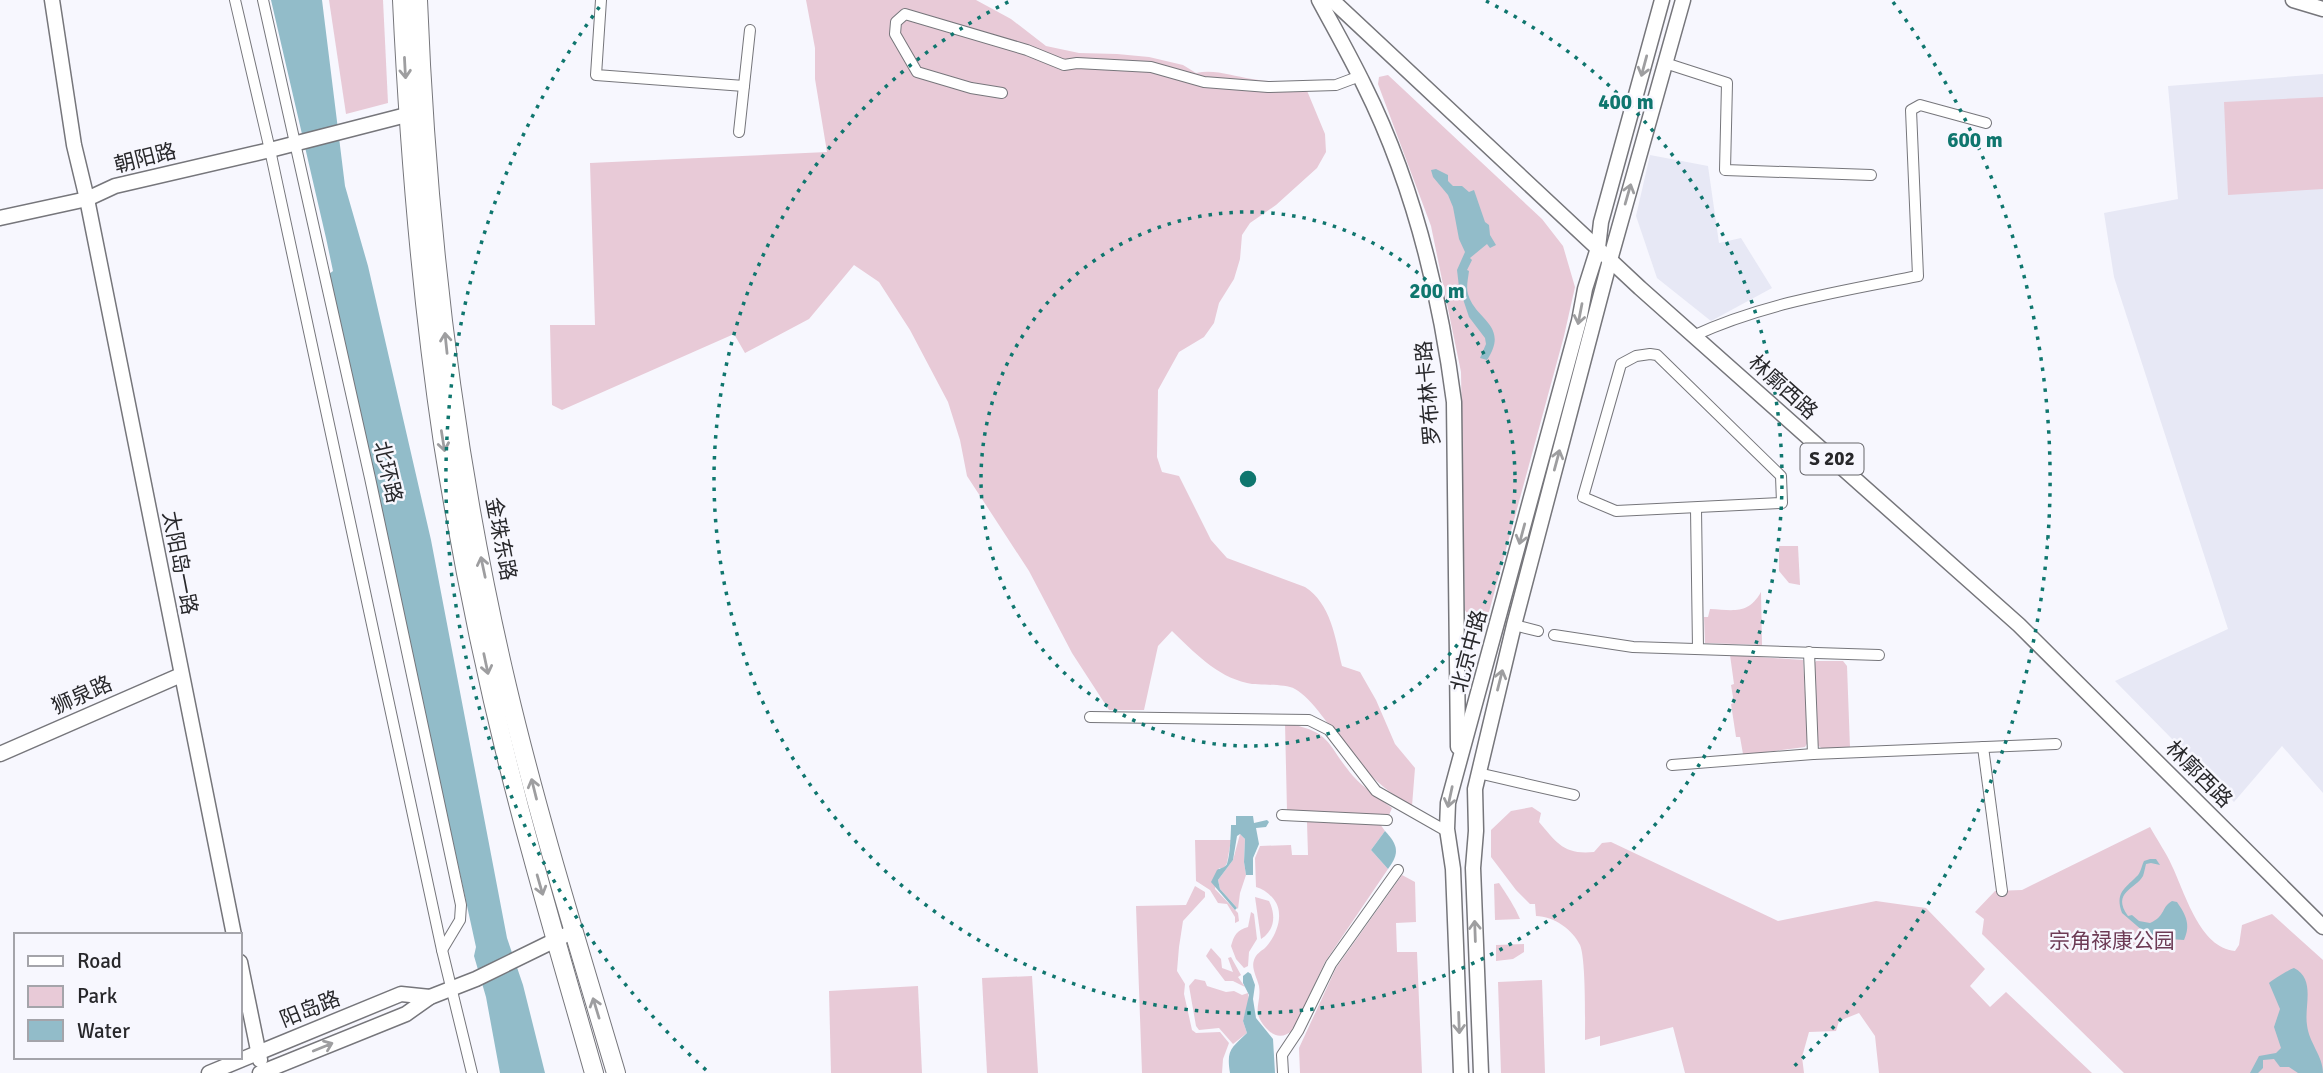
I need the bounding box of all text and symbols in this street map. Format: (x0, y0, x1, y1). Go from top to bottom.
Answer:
one-way arrow (1637, 54, 1650, 77)
one-way arrow (399, 56, 412, 79)
text: 400 m (1598, 89, 1654, 115)
text: 600 m (1947, 127, 2003, 153)
street label: 朝阳路 (111, 138, 179, 178)
one-way arrow (1622, 184, 1635, 206)
text: 200 m (1409, 278, 1465, 304)
one-way arrow (1573, 302, 1587, 325)
one-way arrow (439, 332, 452, 355)
street label: 罗布林卡路 (1410, 340, 1446, 446)
street label: 林廓西路 (1743, 349, 1823, 425)
one-way arrow (437, 429, 450, 451)
street label: 北环路 (368, 438, 408, 506)
road number: S 202 (1800, 444, 1864, 474)
one-way arrow (1551, 449, 1564, 471)
centre of rings (1236, 467, 1260, 491)
street label: 金珠东路 (480, 495, 522, 583)
street label: 太阳岛一路 (157, 509, 203, 617)
one-way arrow (1515, 522, 1528, 545)
one-way arrow (475, 556, 489, 579)
street label: 北京中路 (1446, 607, 1492, 695)
one-way arrow (479, 652, 493, 675)
one-way arrow (1494, 669, 1508, 692)
street label: 狮泉路 (48, 670, 116, 720)
street label: 林廓西路 (2160, 735, 2238, 813)
one-way arrow (526, 778, 539, 800)
one-way arrow (1443, 785, 1457, 808)
one-way arrow (535, 874, 548, 896)
one-way arrow (1469, 920, 1482, 943)
park label: 宗角禄康公园 (2049, 928, 2175, 954)
legend (14, 933, 242, 1059)
text: Road (77, 948, 122, 974)
text: Park (77, 983, 118, 1009)
street label: 阳岛路 (276, 985, 344, 1033)
one-way arrow (589, 997, 602, 1019)
one-way arrow (1452, 1012, 1466, 1035)
text: Water (77, 1018, 130, 1044)
one-way arrow (312, 1040, 333, 1053)

